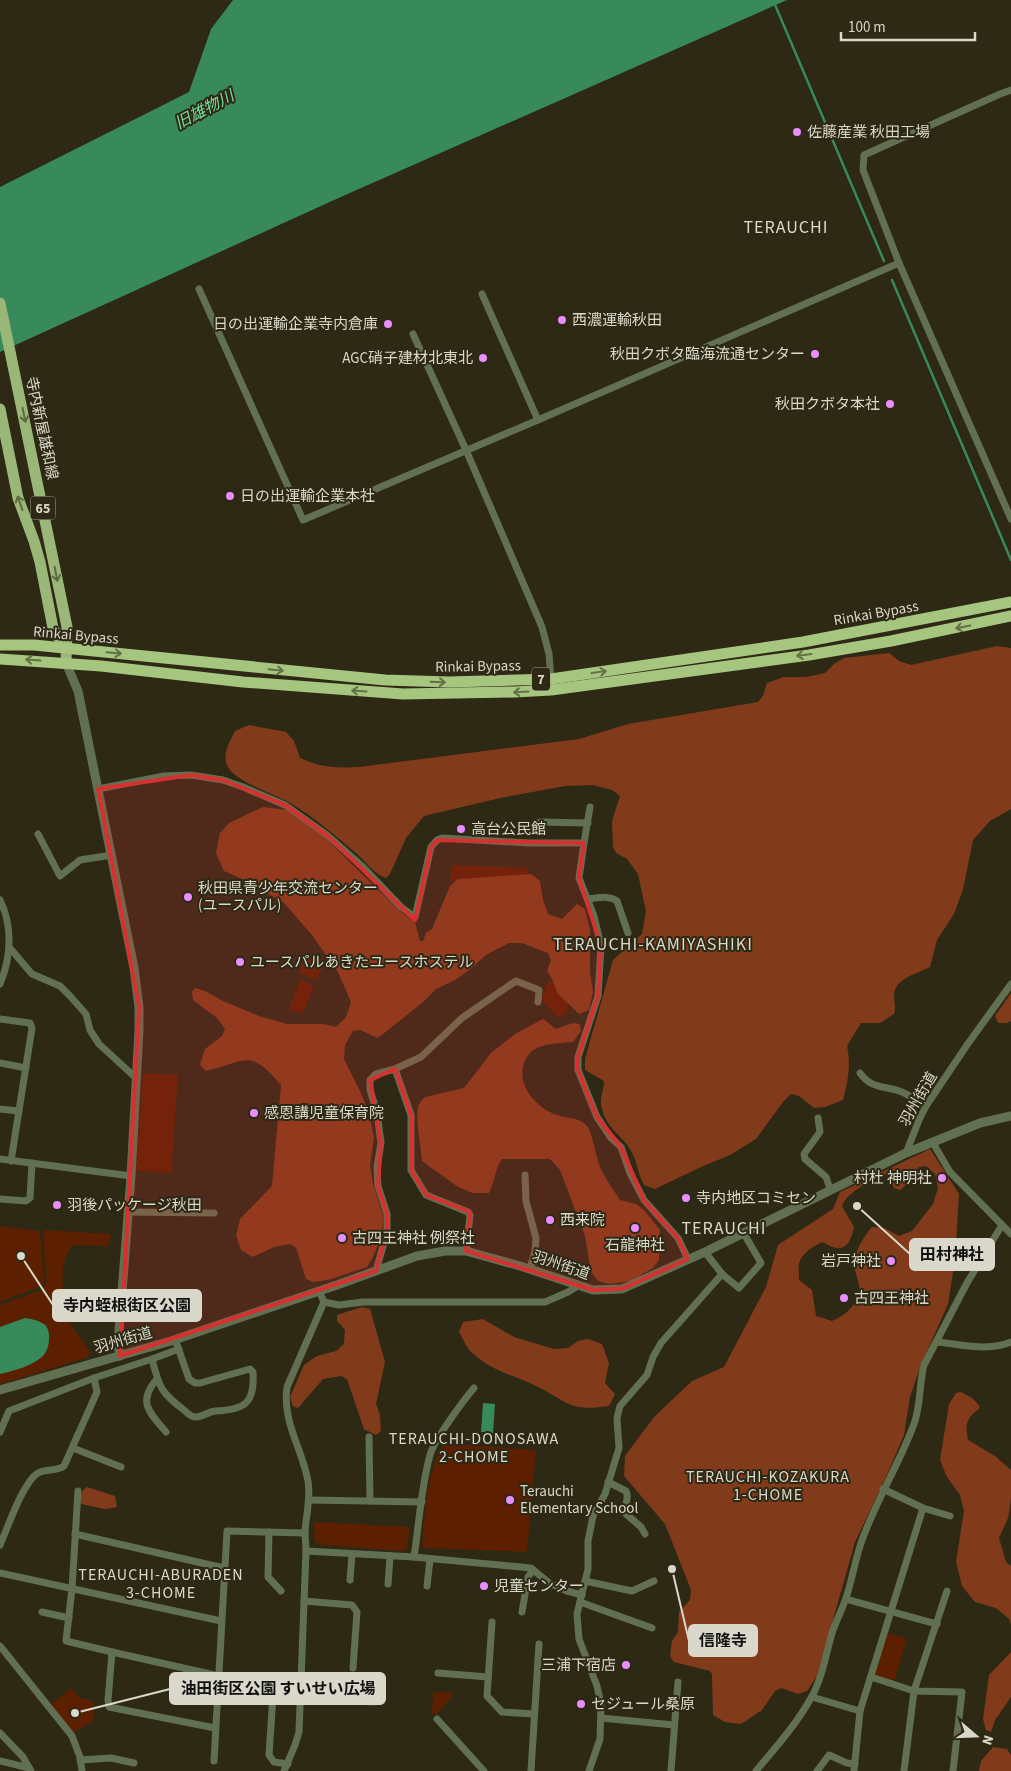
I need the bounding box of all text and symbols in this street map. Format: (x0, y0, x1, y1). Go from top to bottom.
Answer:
scale bar (841, 10, 975, 42)
text: 100 m (848, 17, 886, 38)
water label: 旧雄物川 (171, 84, 240, 135)
place label: 佐藤産業 秋田工場 (807, 122, 930, 143)
marker: 佐藤産業 秋田工場 (791, 126, 803, 138)
district label: TERAUCHI (743, 215, 829, 240)
place label: 西濃運輸秋田 (572, 310, 662, 331)
place label: 日の出運輸企業寺内倉庫 (213, 314, 378, 335)
marker: 西濃運輸秋田 (556, 314, 568, 326)
marker: 日の出運輸企業寺内倉庫 (382, 318, 394, 330)
place label: 秋田クボタ臨海流通センター (610, 344, 805, 365)
place label: AGC硝子建材北東北 (342, 348, 473, 369)
marker: 秋田クボタ臨海流通センター (809, 348, 821, 360)
marker: AGC硝子建材北東北 (477, 352, 489, 364)
street label: 寺内新屋雄和線 (20, 375, 63, 482)
place label: 秋田クボタ本社 (775, 394, 880, 415)
marker: 秋田クボタ本社 (884, 398, 896, 410)
one-way arrow (19, 406, 29, 422)
place label: 日の出運輸企業本社 (240, 486, 375, 507)
marker: 日の出運輸企業本社 (224, 490, 236, 502)
one-way arrow (15, 496, 24, 512)
road number: 65 (30, 496, 56, 520)
one-way arrow (52, 565, 61, 581)
street label: Rinkai Bypass (832, 596, 920, 631)
street label: Rinkai Bypass (32, 621, 120, 650)
one-way arrow (956, 622, 972, 632)
one-way arrow (106, 649, 122, 658)
one-way arrow (796, 650, 812, 660)
street label: Rinkai Bypass (435, 655, 521, 678)
one-way arrow (25, 656, 41, 665)
one-way arrow (267, 665, 283, 675)
one-way arrow (591, 667, 607, 677)
road number: 7 (532, 668, 550, 691)
one-way arrow (429, 677, 445, 687)
one-way arrow (351, 686, 367, 695)
one-way arrow (513, 687, 529, 696)
place label: 高台公民館 (471, 819, 546, 840)
marker: 高台公民館 (455, 823, 467, 835)
place label: 秋田県青少年交流センター (ユースパル) (198, 878, 378, 916)
marker: 秋田県青少年交流センター (ユースパル) (182, 891, 194, 903)
district label: TERAUCHI-KAMIYASHIKI (553, 932, 753, 957)
place label: ユースパルあきたユースホステル (250, 952, 474, 973)
marker: ユースパルあきたユースホステル (234, 956, 246, 968)
street label: 羽州街道 (894, 1068, 943, 1130)
place label: 感恩講児童保育院 (264, 1103, 384, 1124)
marker: 感恩講児童保育院 (248, 1107, 260, 1119)
place label: 村杜 神明社 (854, 1168, 932, 1189)
marker: 村杜 神明社 (936, 1172, 948, 1184)
place label: 寺内地区コミセン (696, 1188, 816, 1209)
marker: 寺内地区コミセン (680, 1192, 692, 1204)
place label: 羽後パッケージ秋田 (67, 1195, 202, 1216)
marker: 羽後パッケージ秋田 (51, 1199, 63, 1211)
place label: 西来院 (560, 1210, 605, 1231)
marker: 西来院 (544, 1214, 556, 1226)
district label: TERAUCHI (681, 1216, 767, 1241)
marker: 石龍神社 (629, 1222, 641, 1234)
place label: 古四王神社 例祭社 (352, 1228, 475, 1249)
marker: 古四王神社 例祭社 (336, 1232, 348, 1244)
place label: 石龍神社 (605, 1235, 665, 1256)
callout: 田村神社 (910, 1239, 994, 1270)
text: 田村神社 (920, 1244, 984, 1266)
street label: 羽州街道 (529, 1246, 593, 1285)
place label: 岩戸神社 (821, 1251, 881, 1272)
marker: 岩戸神社 (885, 1255, 897, 1267)
place label: 古四王神社 (854, 1288, 929, 1309)
callout: 寺内蛭根街区公園 (53, 1290, 201, 1321)
marker: 古四王神社 (838, 1292, 850, 1304)
text: 寺内蛭根街区公園 (63, 1295, 191, 1317)
street label: 羽州街道 (91, 1322, 155, 1359)
district label: TERAUCHI-DONOSAWA 2-CHOME (389, 1428, 559, 1468)
district label: TERAUCHI-KOZAKURA 1-CHOME (686, 1466, 850, 1506)
place label: Terauchi Elementary School (520, 1481, 638, 1519)
marker: Terauchi Elementary School (504, 1494, 516, 1506)
district label: TERAUCHI-ABURADEN 3-CHOME (78, 1564, 244, 1604)
place label: 児童センター (494, 1576, 584, 1597)
marker: 児童センター (478, 1580, 490, 1592)
callout: 信隆寺 (689, 1625, 757, 1656)
text: 信隆寺 (698, 1630, 747, 1652)
place label: 三浦下宿店 (541, 1655, 616, 1676)
marker: 三浦下宿店 (620, 1659, 632, 1671)
callout: 油田街区公園 すいせい広場 (170, 1673, 385, 1704)
text: 油田街区公園 すいせい広場 (180, 1678, 376, 1700)
place label: セジュール桑原 (591, 1694, 695, 1715)
marker: セジュール桑原 (575, 1698, 587, 1710)
north arrow (951, 1711, 1001, 1761)
text: N (976, 1732, 998, 1748)

